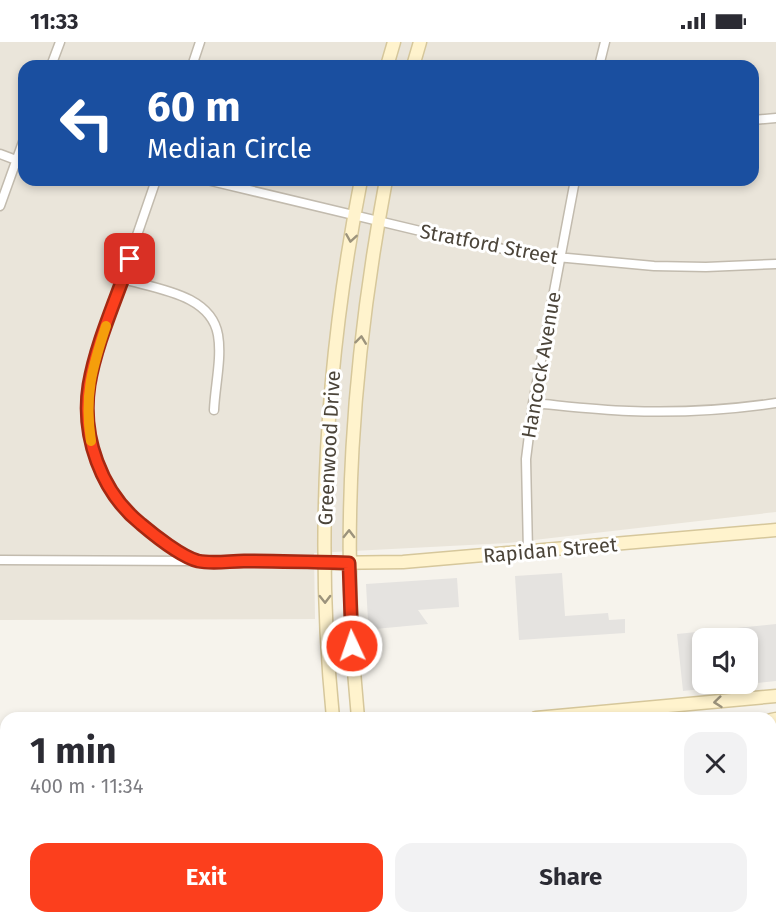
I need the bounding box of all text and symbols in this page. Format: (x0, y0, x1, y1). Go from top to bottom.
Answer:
text: 11:33 (30, 8, 79, 35)
text: 60 m (147, 82, 241, 132)
icon: left (48, 84, 126, 162)
text: Median Circle (147, 133, 312, 165)
street label: Stratford Street (418, 219, 561, 269)
pin (104, 233, 155, 284)
one-way arrow (345, 233, 357, 242)
icon: arrive (113, 242, 146, 275)
street label: Hancock Avenue (516, 290, 566, 440)
one-way arrow (354, 335, 366, 344)
street label: Greenwood Drive (313, 370, 345, 526)
one-way arrow (343, 530, 355, 539)
street label: Rapidan Street (482, 532, 619, 568)
one-way arrow (318, 594, 331, 603)
position arrow (320, 614, 384, 678)
map controls (692, 628, 758, 694)
button: sound (692, 628, 758, 694)
one-way arrow (713, 695, 722, 708)
text: 1 min (30, 729, 117, 773)
button: close (684, 732, 747, 795)
text: 400 m · 11:34 (30, 774, 143, 798)
button: Exit (30, 843, 383, 912)
button: Share (395, 843, 747, 912)

